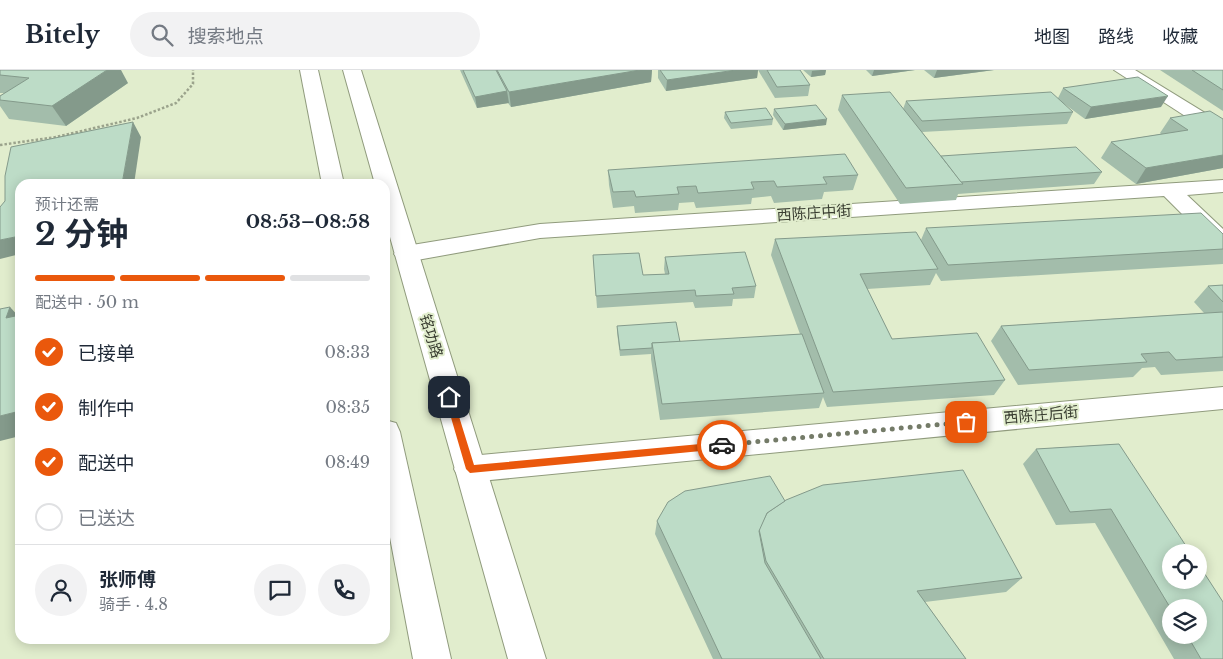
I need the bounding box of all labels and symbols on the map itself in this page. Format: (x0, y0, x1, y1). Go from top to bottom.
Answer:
street label: 西陈庄中街 (776, 200, 852, 225)
street label: 铭功路 (416, 312, 447, 360)
pin (428, 376, 470, 418)
pin (945, 401, 987, 443)
street label: 西陈庄后街 (1003, 402, 1079, 427)
courier (697, 420, 747, 470)

